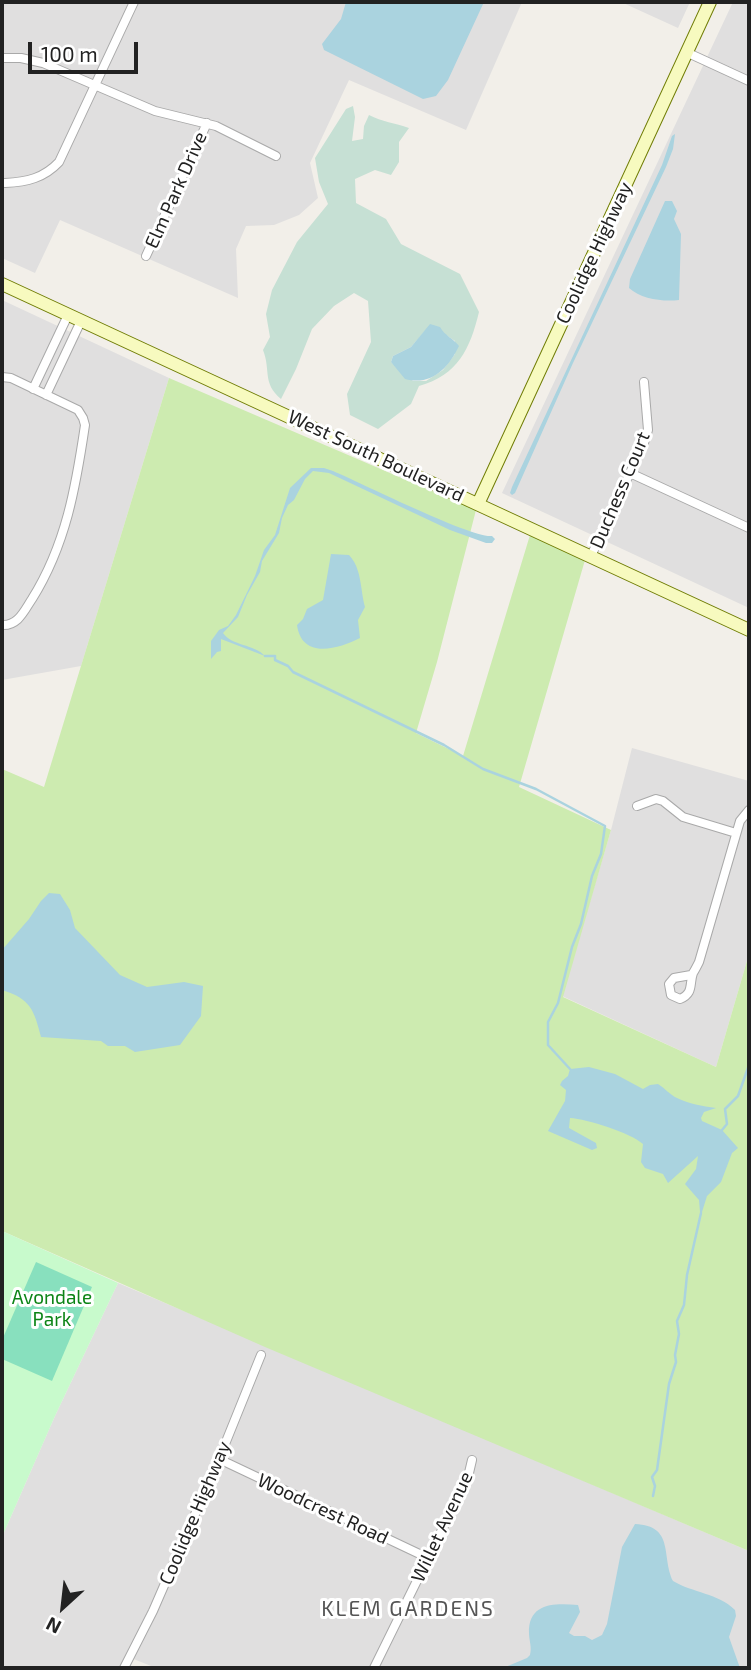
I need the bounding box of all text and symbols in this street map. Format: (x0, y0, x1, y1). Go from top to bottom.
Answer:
scale bar (32, 28, 142, 72)
text: 100 m (41, 41, 98, 66)
street label: Elm Park Drive (140, 128, 212, 252)
street label: Coolidge Highway (551, 179, 637, 327)
street label: West South Boulevard (284, 405, 468, 507)
street label: Duchess Court (585, 428, 655, 552)
park label: Avondale Park (12, 1287, 92, 1331)
street label: Coolidge Highway (154, 1438, 236, 1588)
street label: Willet Avenue (406, 1468, 478, 1586)
street label: Woodcrest Road (254, 1469, 392, 1549)
north arrow (28, 1572, 98, 1642)
district label: KLEM GARDENS (323, 1596, 493, 1622)
text: N (42, 1613, 65, 1640)

